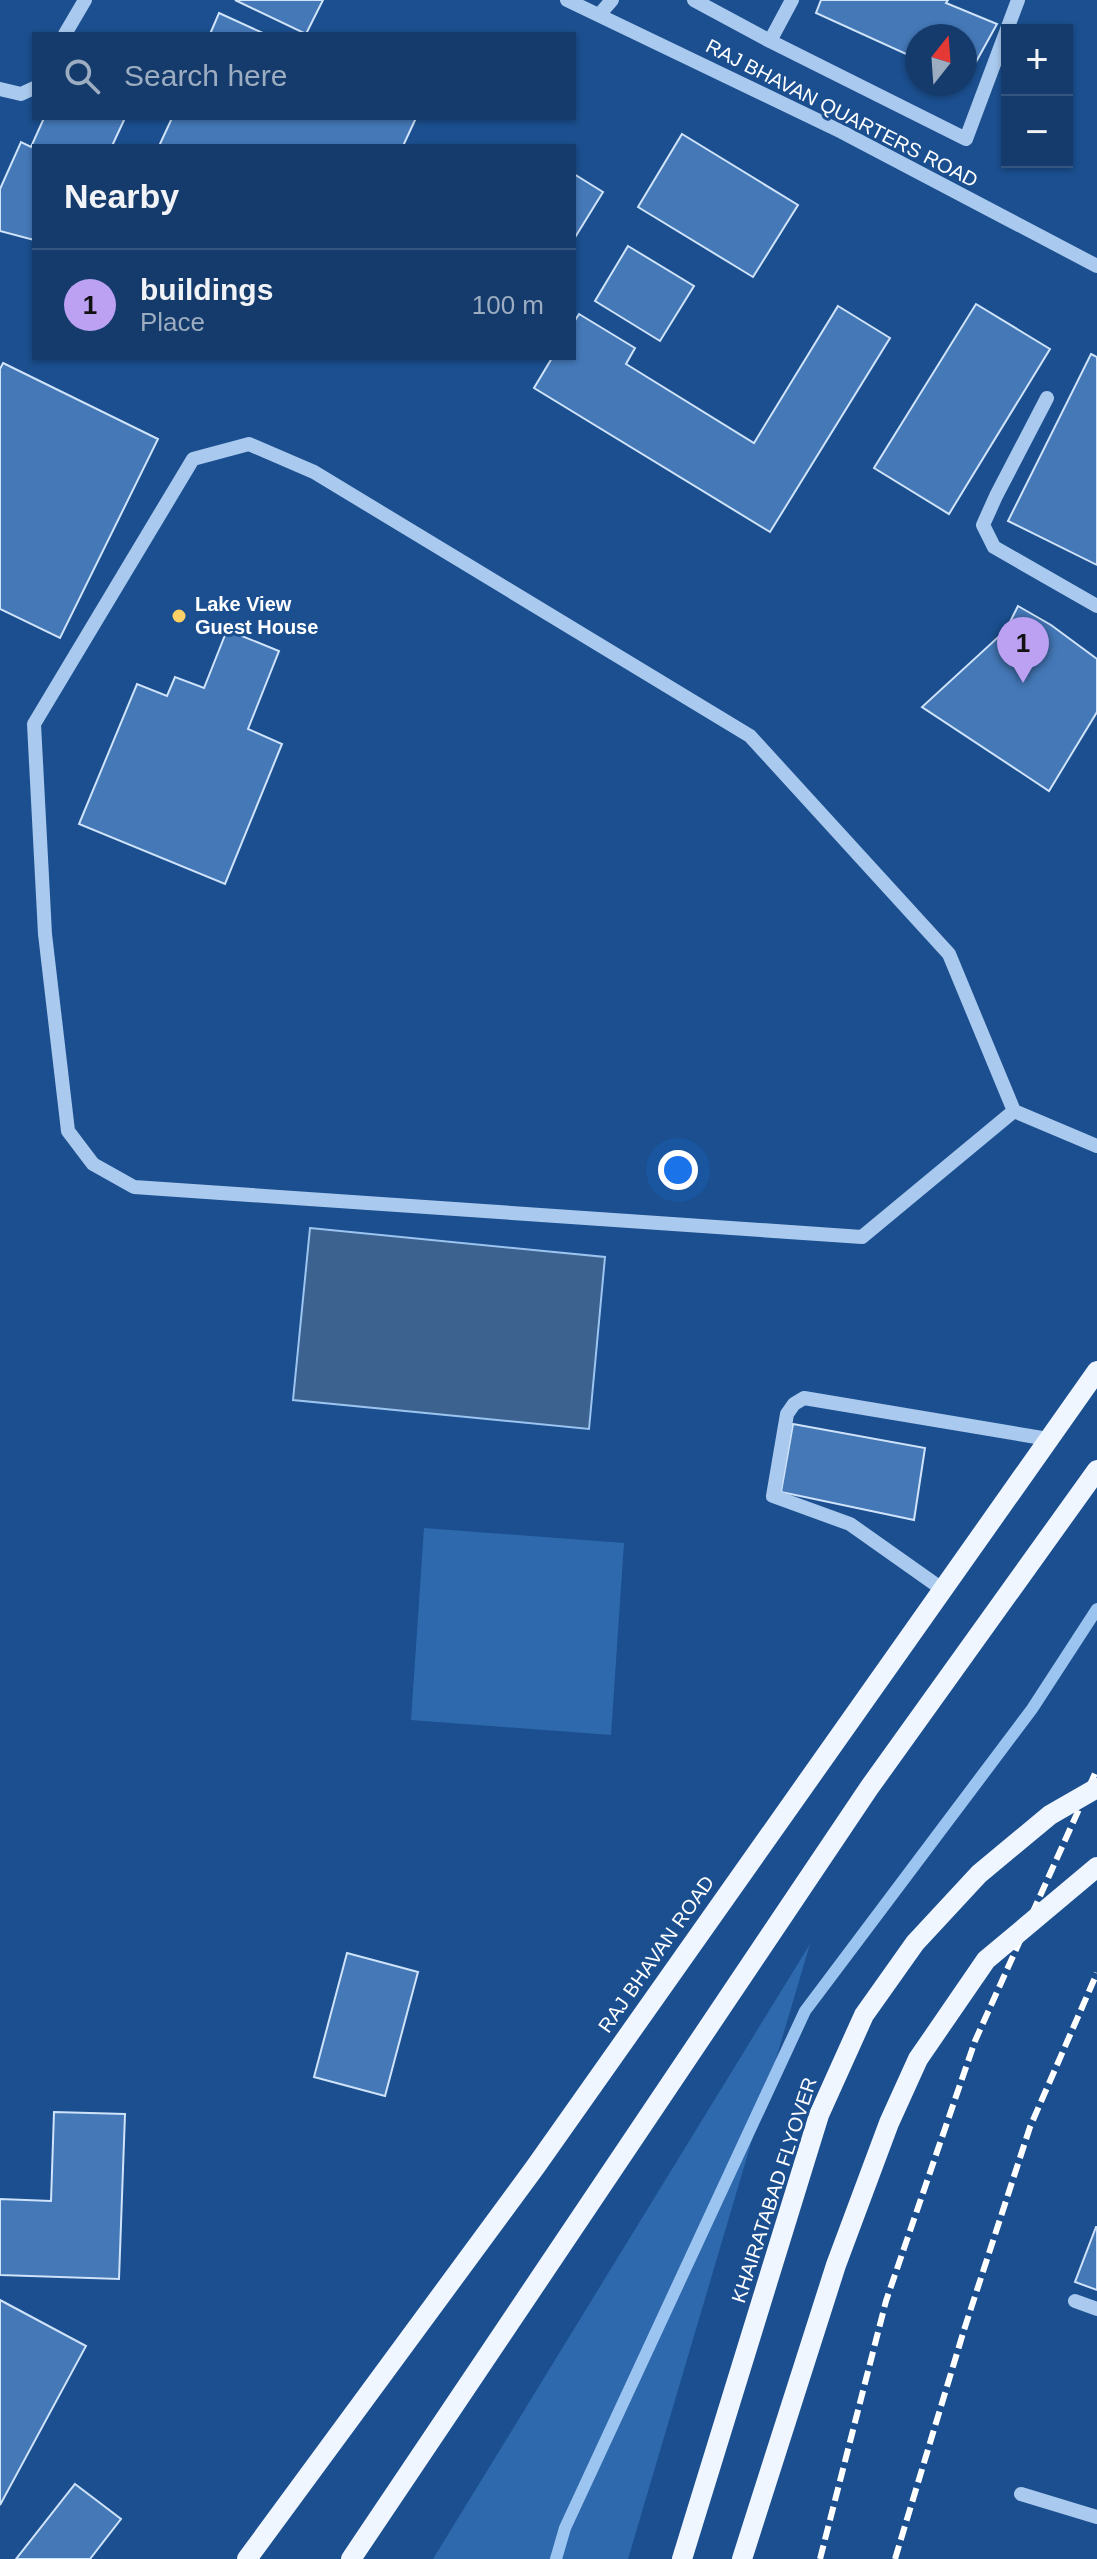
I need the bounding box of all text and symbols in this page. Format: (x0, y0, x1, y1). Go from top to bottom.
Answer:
north arrow (905, 24, 977, 96)
map controls (1001, 24, 1073, 168)
button: + (1001, 24, 1073, 96)
search box (32, 32, 576, 120)
street label: RAJ BHAVAN QUARTERS ROAD (702, 35, 982, 191)
icon: search (60, 54, 104, 98)
text: Search here (124, 59, 287, 92)
button: − (1001, 96, 1073, 168)
text: Nearby (64, 177, 179, 215)
text: buildings (140, 273, 273, 306)
text: 1 (83, 290, 97, 320)
text: 100 m (472, 290, 544, 320)
text: Place (140, 307, 205, 337)
place label: Lake View Guest House (195, 593, 318, 638)
marker: Lake View Guest House (170, 607, 188, 625)
pin: 1 (997, 617, 1049, 683)
your location (658, 1150, 698, 1190)
street label: RAJ BHAVAN ROAD (594, 1872, 718, 2036)
street label: KHAIRATABAD FLYOVER (727, 2075, 821, 2305)

